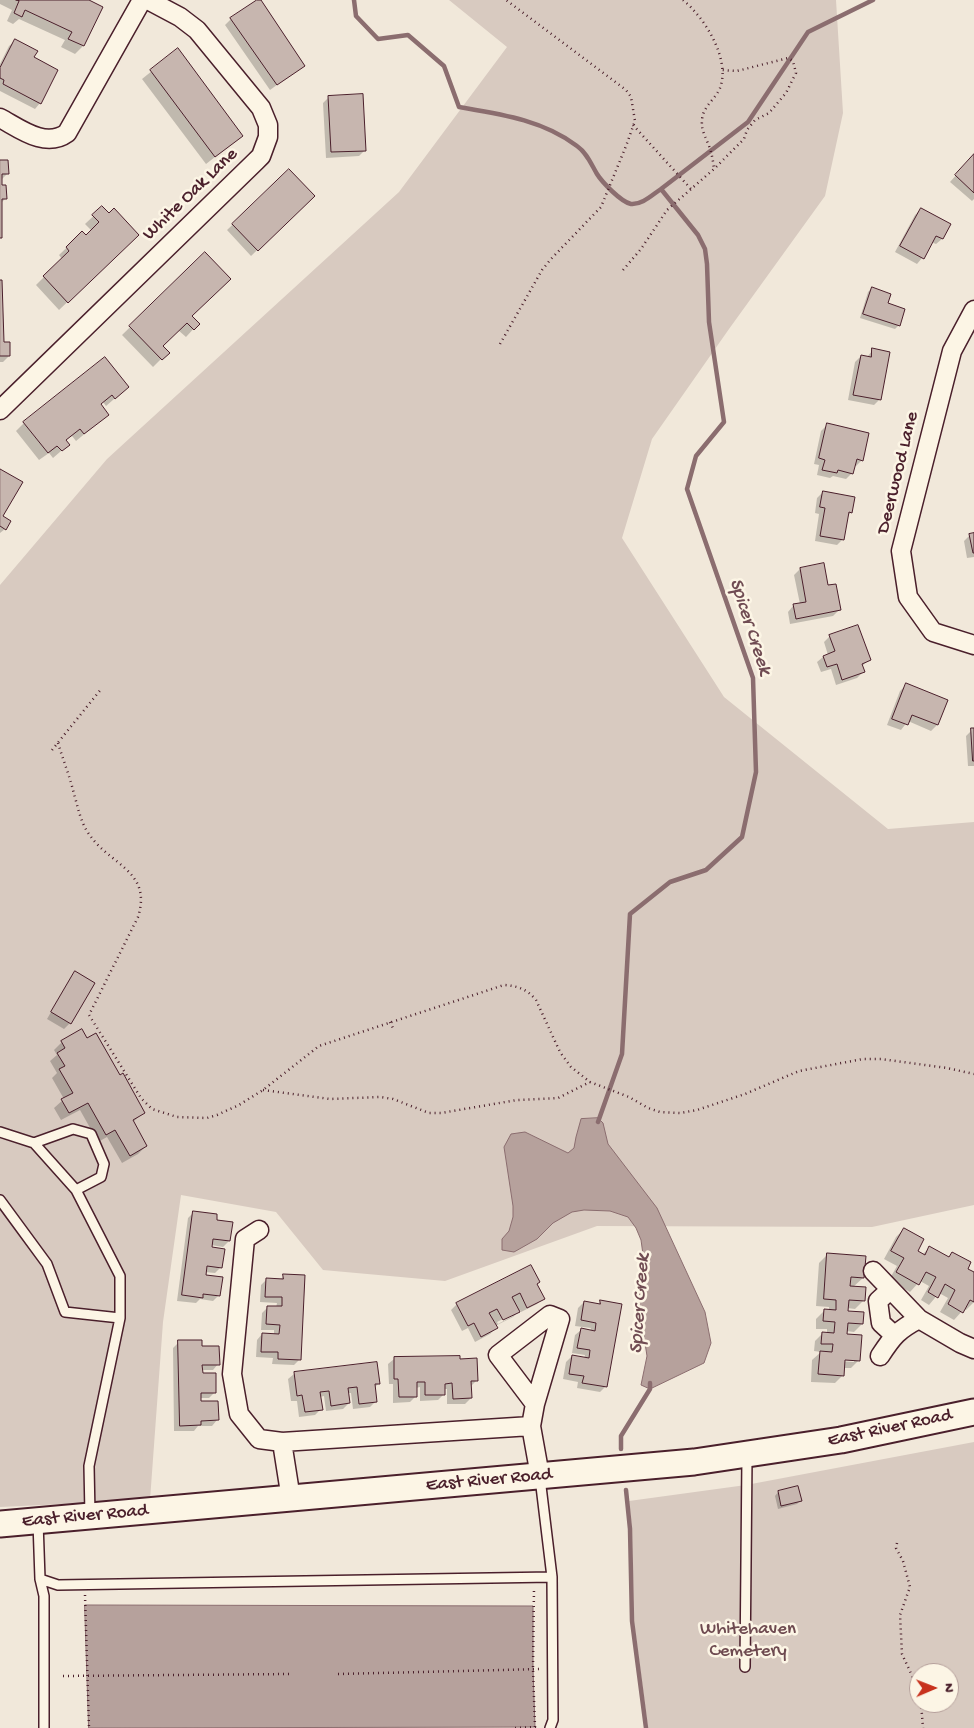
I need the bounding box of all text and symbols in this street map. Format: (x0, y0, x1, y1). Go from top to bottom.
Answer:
street label: White Oak Lane (139, 144, 243, 246)
street label: Deerwood Lane (873, 410, 925, 536)
water label: Spicer Creek (722, 576, 776, 678)
water label: Spicer Creek (626, 1253, 656, 1355)
street label: East River Road (826, 1405, 954, 1453)
street label: East River Road (425, 1464, 553, 1498)
street label: East River Road (21, 1500, 149, 1534)
park label: Whitehaven Cemetery (700, 1619, 796, 1663)
north arrow (909, 1663, 959, 1713)
text: N (940, 1683, 957, 1692)

